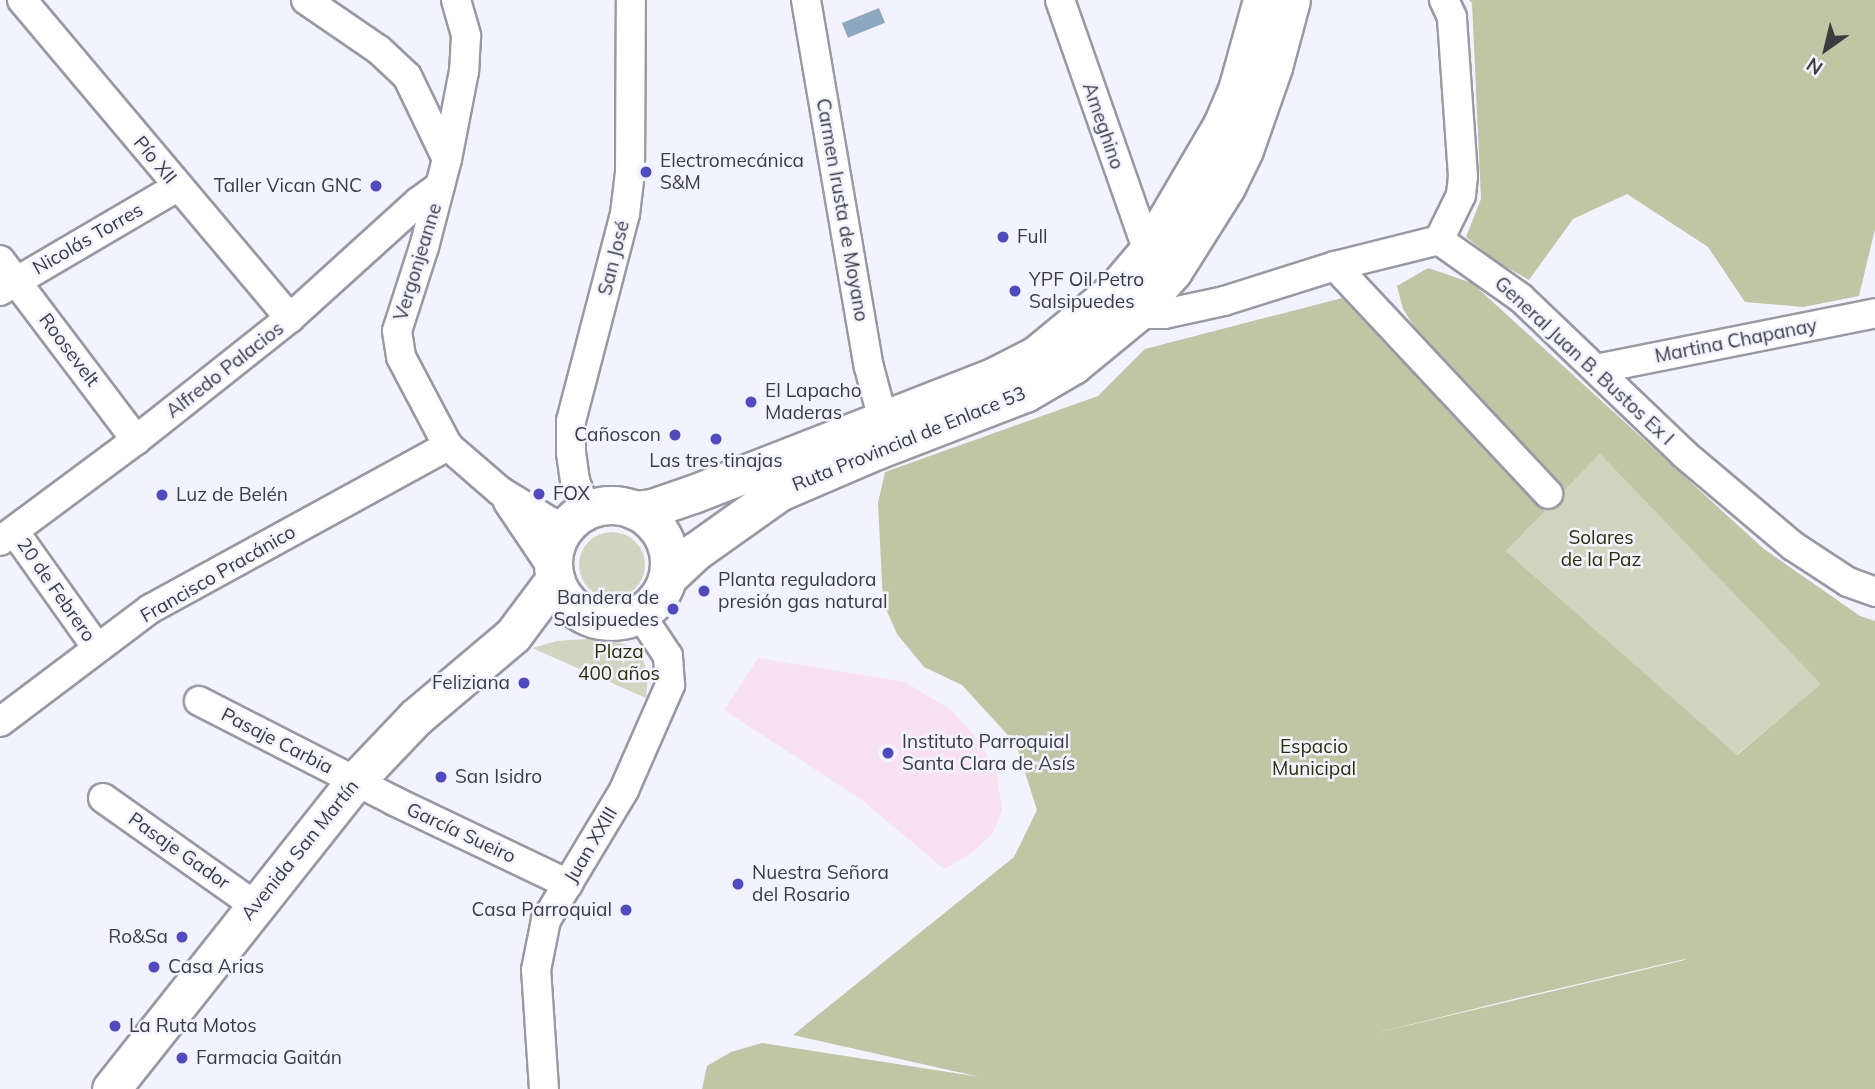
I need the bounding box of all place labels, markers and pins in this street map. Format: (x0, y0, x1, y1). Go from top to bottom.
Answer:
place label: Electromecánica S&M (660, 150, 804, 194)
marker: Electromecánica S&M (638, 164, 654, 180)
place label: Taller Vican GNC (214, 175, 362, 197)
marker: Taller Vican GNC (368, 178, 384, 194)
place label: Full (1017, 226, 1047, 248)
marker: Full (995, 229, 1011, 245)
place label: YPF Oil Petro Salsipuedes (1029, 269, 1144, 313)
marker: YPF Oil Petro Salsipuedes (1007, 283, 1023, 299)
place label: El Lapacho Maderas (765, 380, 862, 424)
marker: El Lapacho Maderas (743, 394, 759, 410)
place label: Cañoscon (574, 424, 661, 446)
marker: Cañoscon (667, 427, 683, 443)
marker: Las tres tinajas (708, 431, 724, 447)
place label: Las tres tinajas (649, 450, 783, 472)
place label: FOX (553, 483, 590, 505)
place label: Luz de Belén (176, 484, 288, 506)
marker: FOX (531, 486, 547, 502)
marker: Luz de Belén (154, 487, 170, 503)
place label: Planta reguladora presión gas natural (718, 569, 888, 613)
marker: Planta reguladora presión gas natural (696, 583, 712, 599)
place label: Bandera de Salsipuedes (553, 587, 659, 631)
marker: Bandera de Salsipuedes (665, 601, 681, 617)
place label: Feliziana (432, 672, 510, 694)
marker: Feliziana (516, 675, 532, 691)
place label: Instituto Parroquial Santa Clara de Asís (902, 731, 1075, 775)
marker: Instituto Parroquial Santa Clara de Asís (880, 745, 896, 761)
place label: San Isidro (455, 766, 542, 788)
marker: San Isidro (433, 769, 449, 785)
place label: Nuestra Señora del Rosario (752, 862, 889, 906)
marker: Nuestra Señora del Rosario (730, 876, 746, 892)
place label: Casa Parroquial (471, 899, 612, 921)
marker: Casa Parroquial (618, 902, 634, 918)
place label: Ro&Sa (108, 926, 168, 948)
marker: Ro&Sa (174, 929, 190, 945)
place label: Casa Arias (168, 956, 264, 978)
marker: Casa Arias (146, 959, 162, 975)
place label: La Ruta Motos (129, 1015, 257, 1037)
marker: La Ruta Motos (107, 1018, 123, 1034)
place label: Farmacia Gaitán (196, 1047, 342, 1069)
marker: Farmacia Gaitán (174, 1050, 190, 1066)

